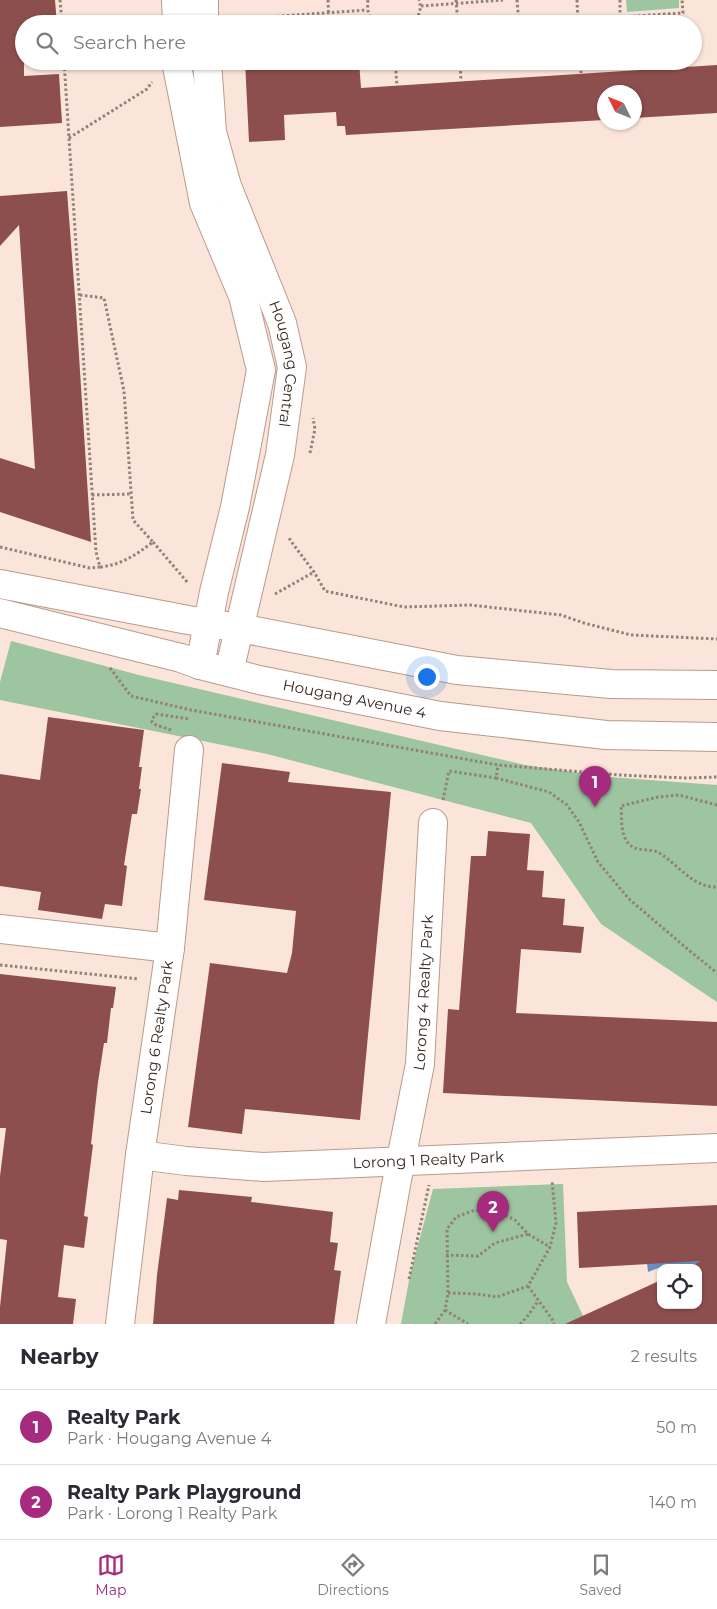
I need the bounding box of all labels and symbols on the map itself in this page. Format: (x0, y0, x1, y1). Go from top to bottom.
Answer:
north arrow (597, 85, 642, 130)
street label: Hougang Central (265, 298, 302, 428)
your location (414, 664, 440, 690)
street label: Hougang Avenue 4 (281, 675, 428, 722)
pin: 1 (579, 766, 611, 807)
street label: Lorong 4 Realty Park (409, 914, 437, 1072)
street label: Lorong 6 Realty Park (136, 959, 177, 1116)
street label: Lorong 1 Realty Park (352, 1147, 504, 1172)
pin: 2 (477, 1191, 509, 1232)

